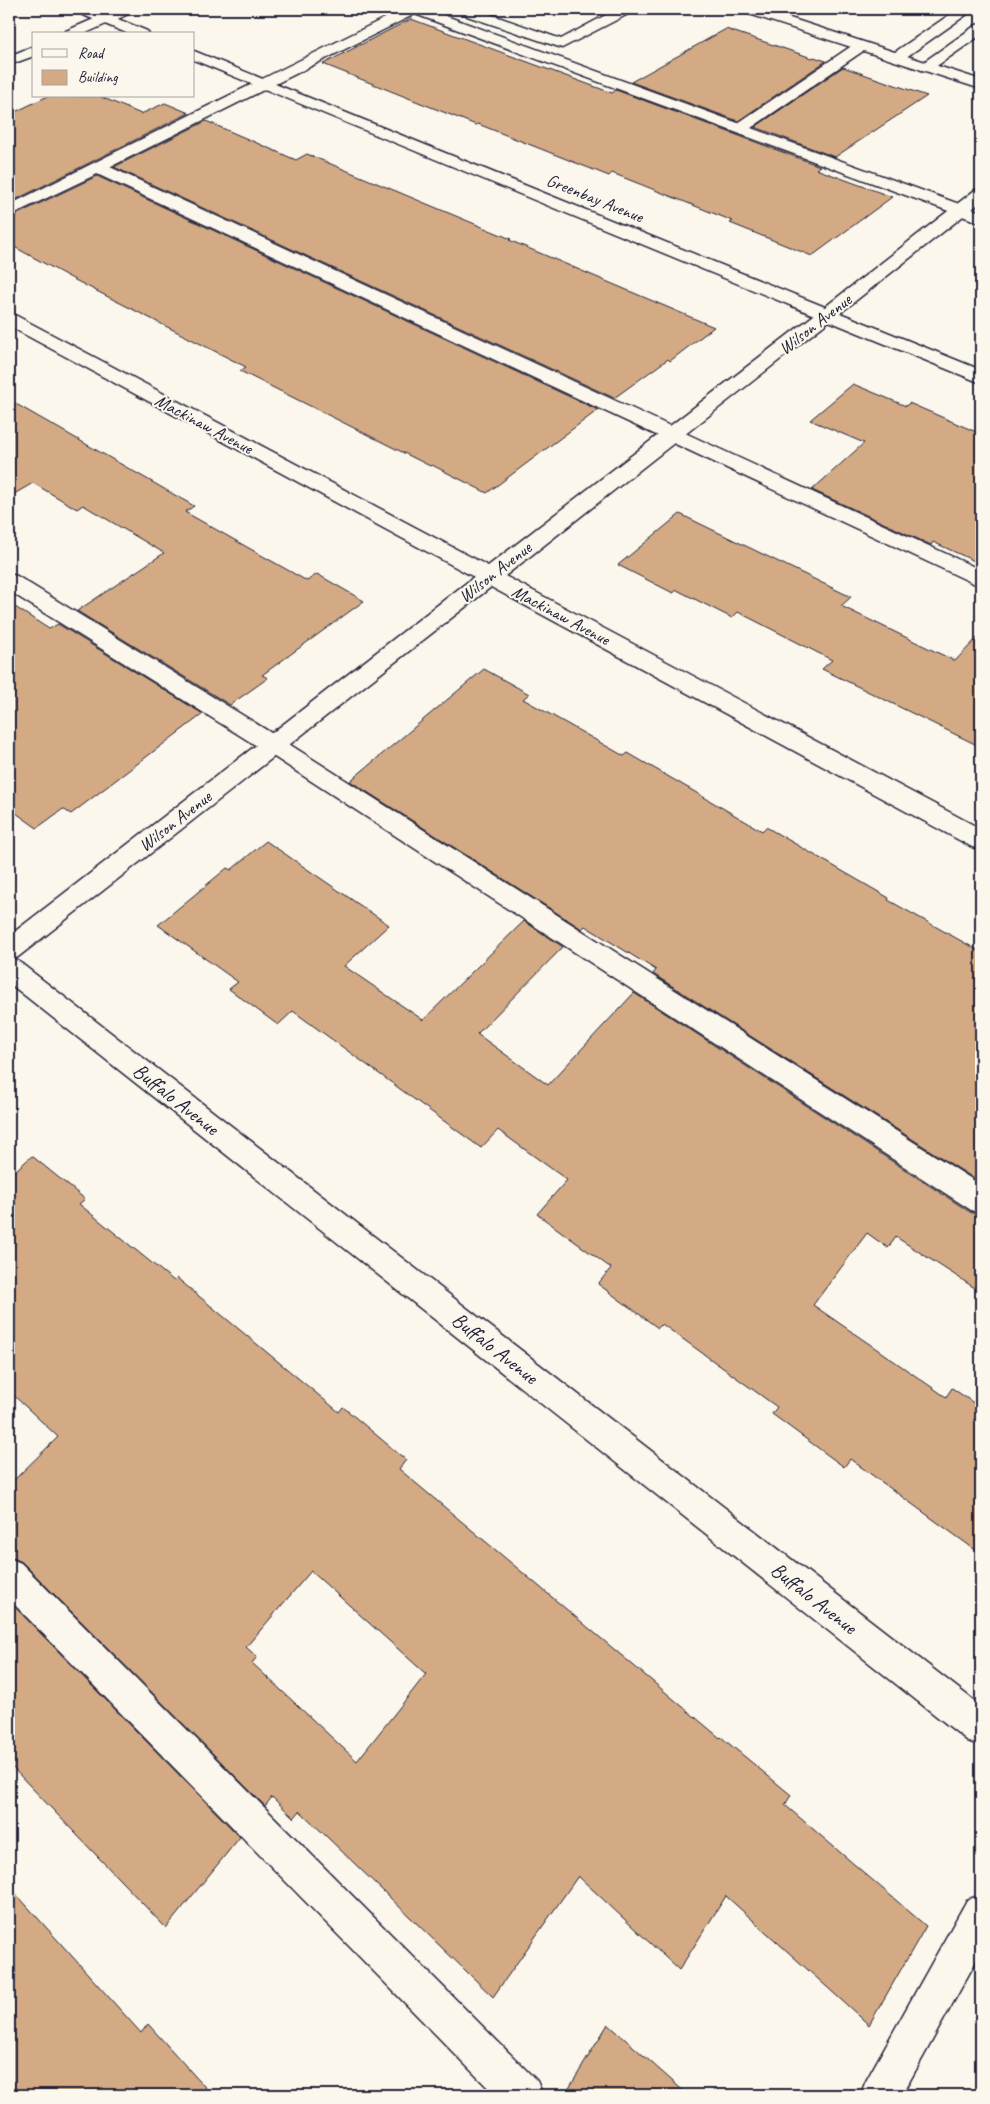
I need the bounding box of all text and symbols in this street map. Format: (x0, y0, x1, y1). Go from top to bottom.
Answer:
legend (32, 32, 195, 98)
text: Road (78, 44, 105, 63)
text: Building (78, 68, 118, 87)
street label: Greenbay Avenue (543, 169, 648, 228)
street label: Wilson Avenue (774, 288, 857, 359)
street label: Mackinaw Avenue (151, 389, 258, 460)
street label: Wilson Avenue (454, 536, 537, 607)
street label: Mackinaw Avenue (508, 580, 615, 651)
street label: Wilson Avenue (134, 785, 217, 856)
street label: Buffalo Avenue (128, 1057, 225, 1141)
street label: Buffalo Avenue (447, 1306, 544, 1390)
street label: Buffalo Avenue (766, 1556, 863, 1640)

